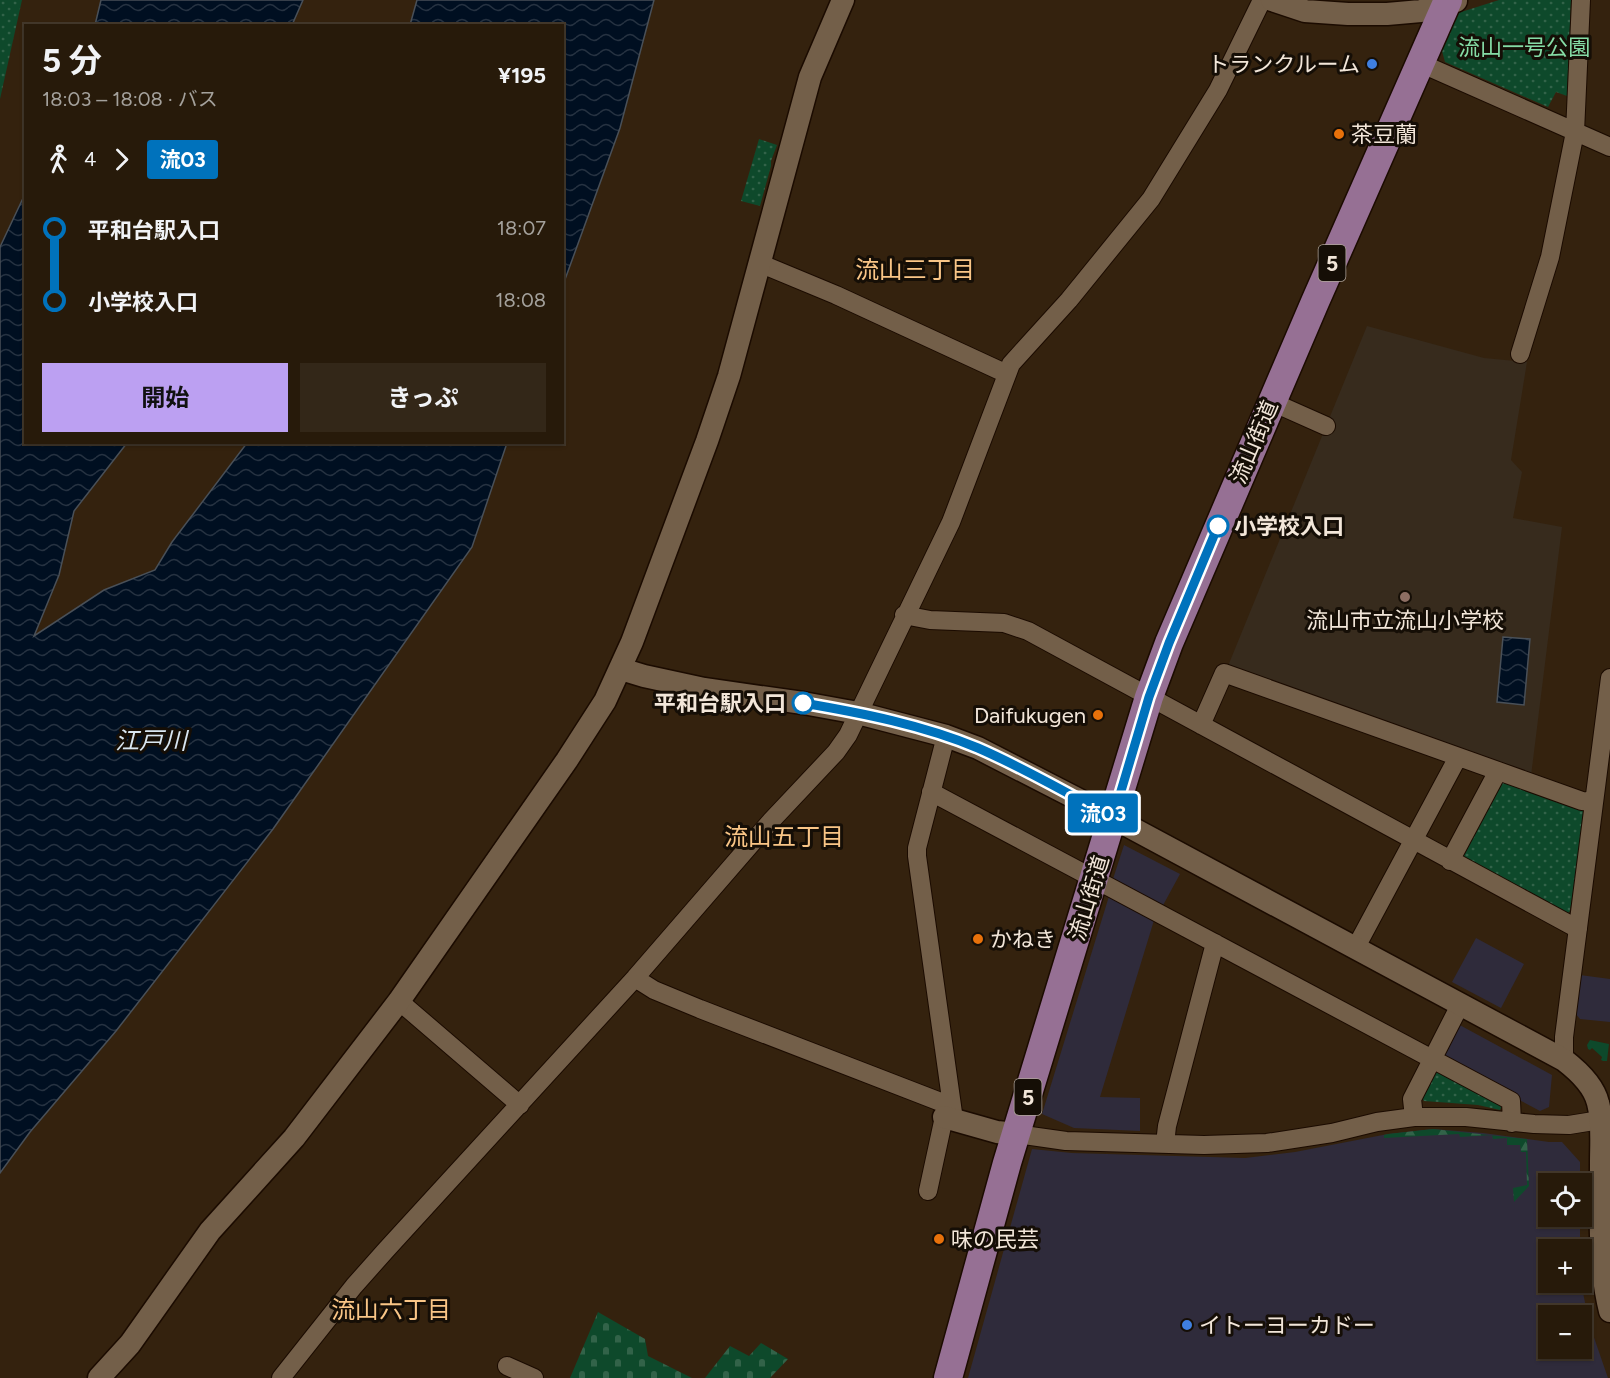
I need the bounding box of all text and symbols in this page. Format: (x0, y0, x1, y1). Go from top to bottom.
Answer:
park label: 流山一号公園 (1458, 34, 1590, 61)
text: 5 分 (42, 41, 102, 80)
place label: トランクルーム (1207, 51, 1360, 78)
marker: トランクルーム (1365, 57, 1379, 71)
text: ¥195 (498, 62, 546, 89)
text: 18:03 – 18:08 · バス (42, 87, 218, 111)
place label: 茶豆蘭 (1351, 121, 1417, 148)
marker: 茶豆蘭 (1332, 127, 1346, 141)
icon: walk (42, 143, 75, 176)
icon: forward (105, 143, 138, 176)
text: 4 (84, 147, 96, 171)
text: 流03 (159, 147, 206, 172)
text: 18:07 (497, 216, 546, 240)
text: 平和台駅入口 (88, 217, 220, 244)
road number: 5 (1318, 245, 1346, 281)
district label: 流山三丁目 (855, 255, 975, 284)
text: 18:08 (495, 288, 546, 312)
text: 小学校入口 (88, 289, 198, 316)
button: 開始 (42, 363, 288, 432)
button: きっぷ (300, 363, 546, 432)
street label: 流山街道 (1224, 396, 1284, 488)
place label: 小学校入口 (1234, 513, 1344, 540)
marker: 小学校入口 (1207, 515, 1229, 537)
marker: 流山市立流山小学校 (1398, 590, 1412, 604)
place label: 流山市立流山小学校 (1306, 607, 1504, 634)
place label: 平和台駅入口 (654, 690, 786, 717)
marker: 平和台駅入口 (792, 692, 814, 714)
place label: Daifukugen (974, 702, 1086, 729)
marker: Daifukugen (1091, 708, 1105, 722)
water label: 江戸川 (115, 726, 190, 755)
line badge: 流03 (1068, 794, 1138, 832)
text: 流03 (1080, 801, 1126, 826)
district label: 流山五丁目 (724, 822, 844, 851)
street label: 流山街道 (1063, 852, 1115, 944)
place label: かねき (990, 926, 1056, 953)
marker: かねき (971, 932, 985, 946)
road number: 5 (1014, 1079, 1042, 1115)
map controls (1538, 1173, 1592, 1359)
button: locate (1538, 1173, 1592, 1227)
place label: 味の民芸 (951, 1226, 1039, 1253)
marker: 味の民芸 (932, 1232, 946, 1246)
button: + (1538, 1239, 1592, 1293)
district label: 流山六丁目 (331, 1295, 451, 1324)
button: − (1538, 1305, 1592, 1359)
place label: イトーヨーカドー (1199, 1312, 1375, 1339)
marker: イトーヨーカドー (1180, 1318, 1194, 1332)

